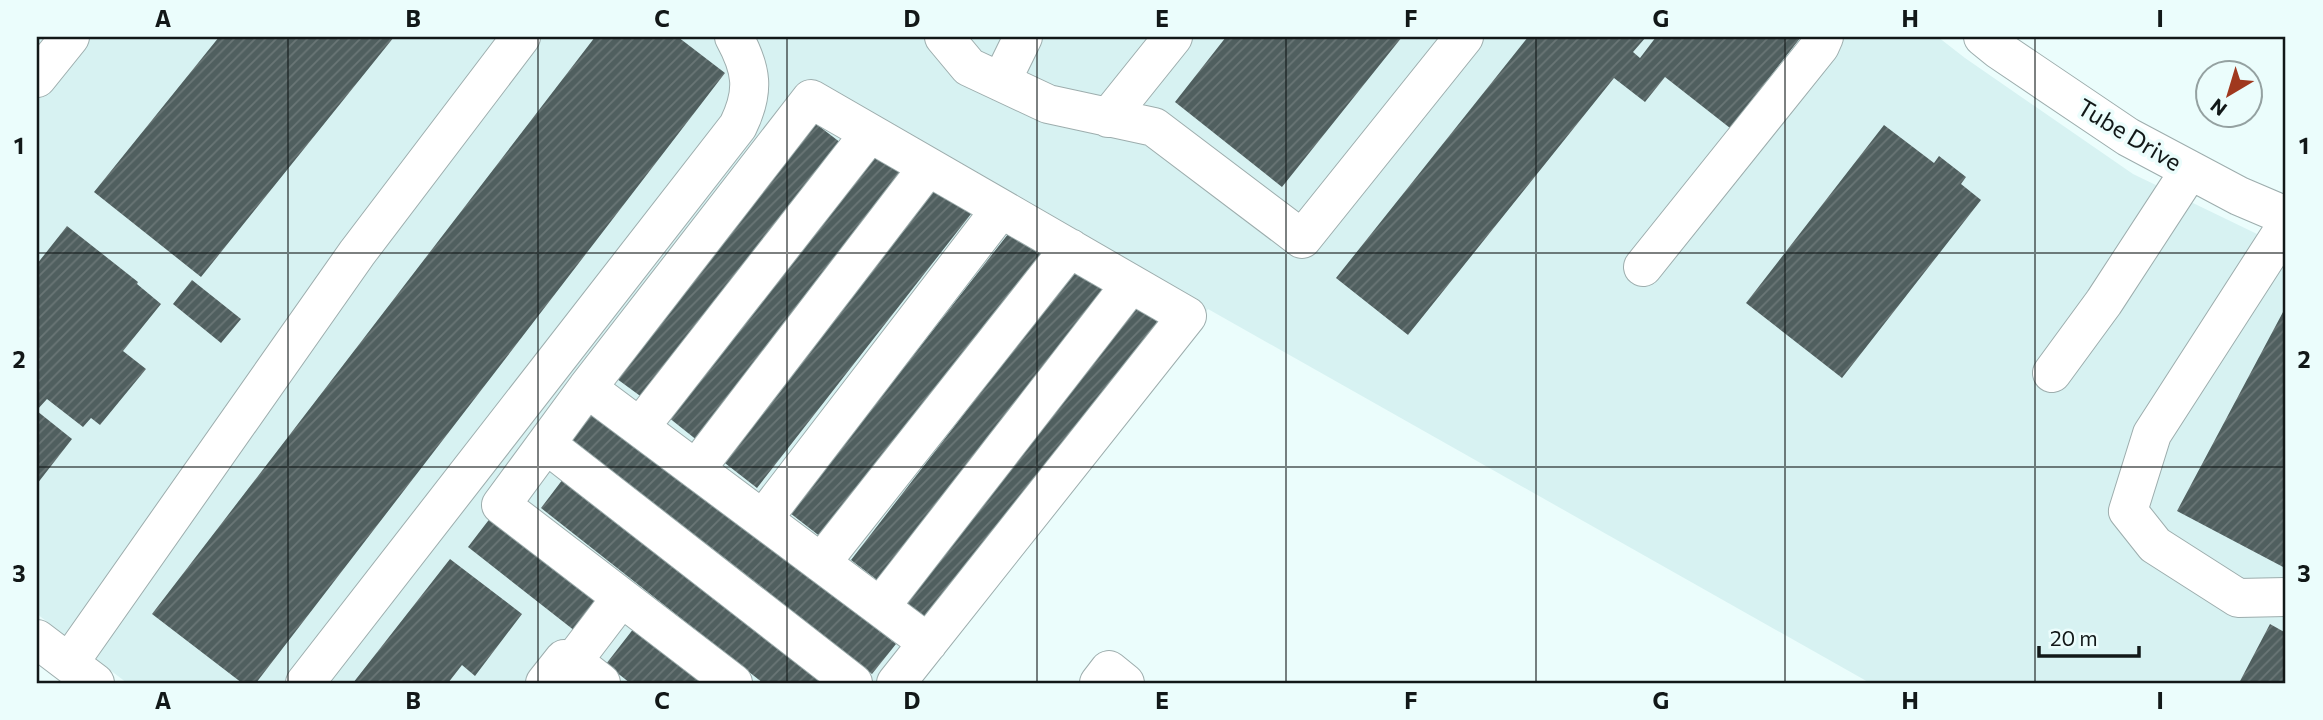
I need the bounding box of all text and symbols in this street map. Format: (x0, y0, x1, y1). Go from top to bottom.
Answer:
text: A (155, 4, 172, 32)
text: B (405, 4, 421, 32)
text: C (654, 4, 670, 32)
text: D (904, 4, 921, 32)
text: E (1155, 4, 1169, 32)
text: F (1404, 4, 1418, 32)
text: G (1653, 4, 1669, 32)
text: H (1901, 4, 1919, 32)
text: I (2156, 4, 2164, 32)
north arrow (2194, 60, 2264, 130)
street label: Tube Drive (2073, 92, 2187, 176)
text: N (2206, 94, 2231, 121)
text: 1 (14, 131, 24, 159)
text: 1 (2299, 131, 2309, 159)
text: 2 (12, 345, 26, 373)
text: 2 (2297, 345, 2311, 373)
text: 3 (12, 559, 26, 587)
text: 3 (2297, 559, 2311, 587)
scale bar (2039, 615, 2139, 659)
text: 20 m (2050, 625, 2098, 650)
text: A (155, 686, 172, 714)
text: B (405, 686, 421, 714)
text: C (654, 686, 670, 714)
text: D (904, 686, 921, 714)
text: E (1155, 686, 1169, 714)
text: F (1404, 686, 1418, 714)
text: G (1653, 686, 1669, 714)
text: H (1901, 686, 1919, 714)
text: I (2156, 686, 2164, 714)

